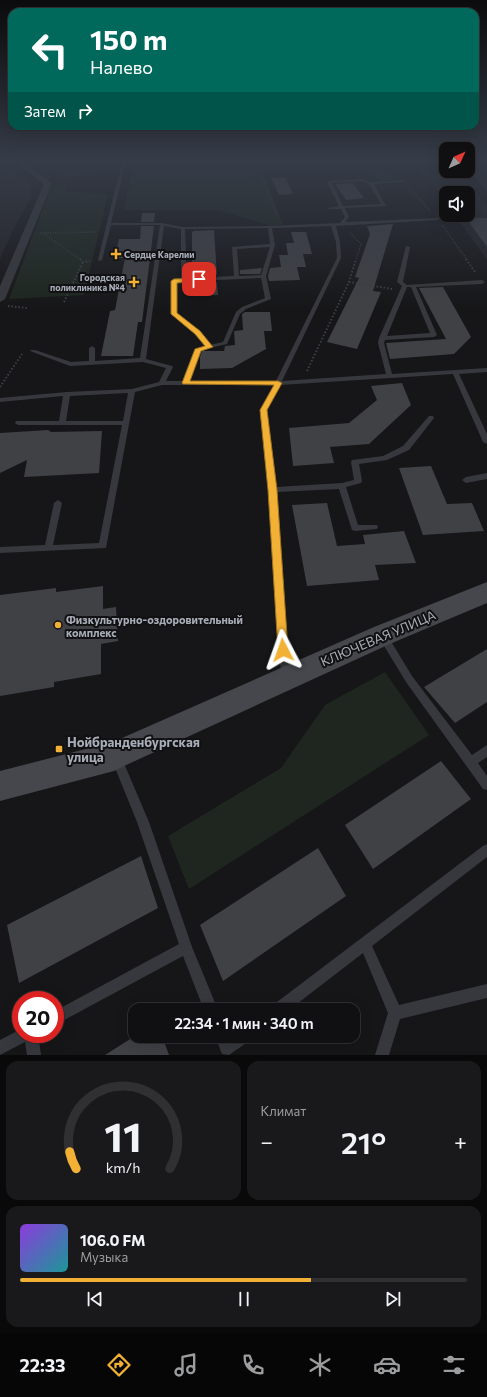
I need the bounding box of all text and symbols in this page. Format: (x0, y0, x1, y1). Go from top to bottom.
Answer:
text: 150 m (90, 22, 167, 56)
icon: left (24, 24, 76, 76)
text: Налево (90, 56, 153, 78)
icon: right (74, 100, 96, 122)
text: Затем (24, 102, 66, 120)
north arrow (439, 142, 475, 178)
map controls (439, 142, 475, 222)
button: sound (439, 186, 475, 222)
marker: Сердце Карелии (111, 249, 121, 259)
place label: Сердце Карелии (124, 249, 195, 260)
pin (182, 262, 216, 296)
icon: arrive (188, 268, 210, 290)
place label: Городская поликлиника №4 (50, 272, 125, 293)
marker: Городская поликлиника №4 (128, 276, 140, 288)
street label: КЛЮЧЕВАЯ УЛИЦА (318, 606, 438, 670)
place label: Физкультурно-оздоровительный комплекс (66, 613, 243, 639)
marker: Физкультурно-оздоровительный комплекс (53, 620, 63, 630)
position arrow (262, 629, 304, 671)
place label: Нойбранденбургская улица (67, 734, 200, 765)
marker: Нойбранденбургская улица (54, 744, 64, 754)
speed limit sign: 20 (12, 991, 64, 1043)
text: 22:34 · 1 мин · 340 m (174, 1014, 314, 1032)
text: Климат (261, 1103, 306, 1119)
text: 11 (104, 1109, 142, 1160)
text: 21° (341, 1123, 386, 1160)
text: − (261, 1128, 273, 1155)
text: + (454, 1128, 467, 1155)
text: km/h (106, 1157, 141, 1175)
text: 106.0 FM (80, 1231, 146, 1249)
text: Музыка (80, 1249, 128, 1265)
icon: previous (84, 1288, 106, 1310)
icon: pause (233, 1288, 255, 1310)
icon: next (382, 1288, 404, 1310)
icon: directions (105, 1351, 133, 1379)
icon: music (172, 1351, 200, 1379)
icon: phone (239, 1351, 267, 1379)
icon: climate (306, 1351, 334, 1379)
icon: car (373, 1351, 401, 1379)
icon: filters (440, 1351, 468, 1379)
text: 22:33 (19, 1354, 66, 1376)

